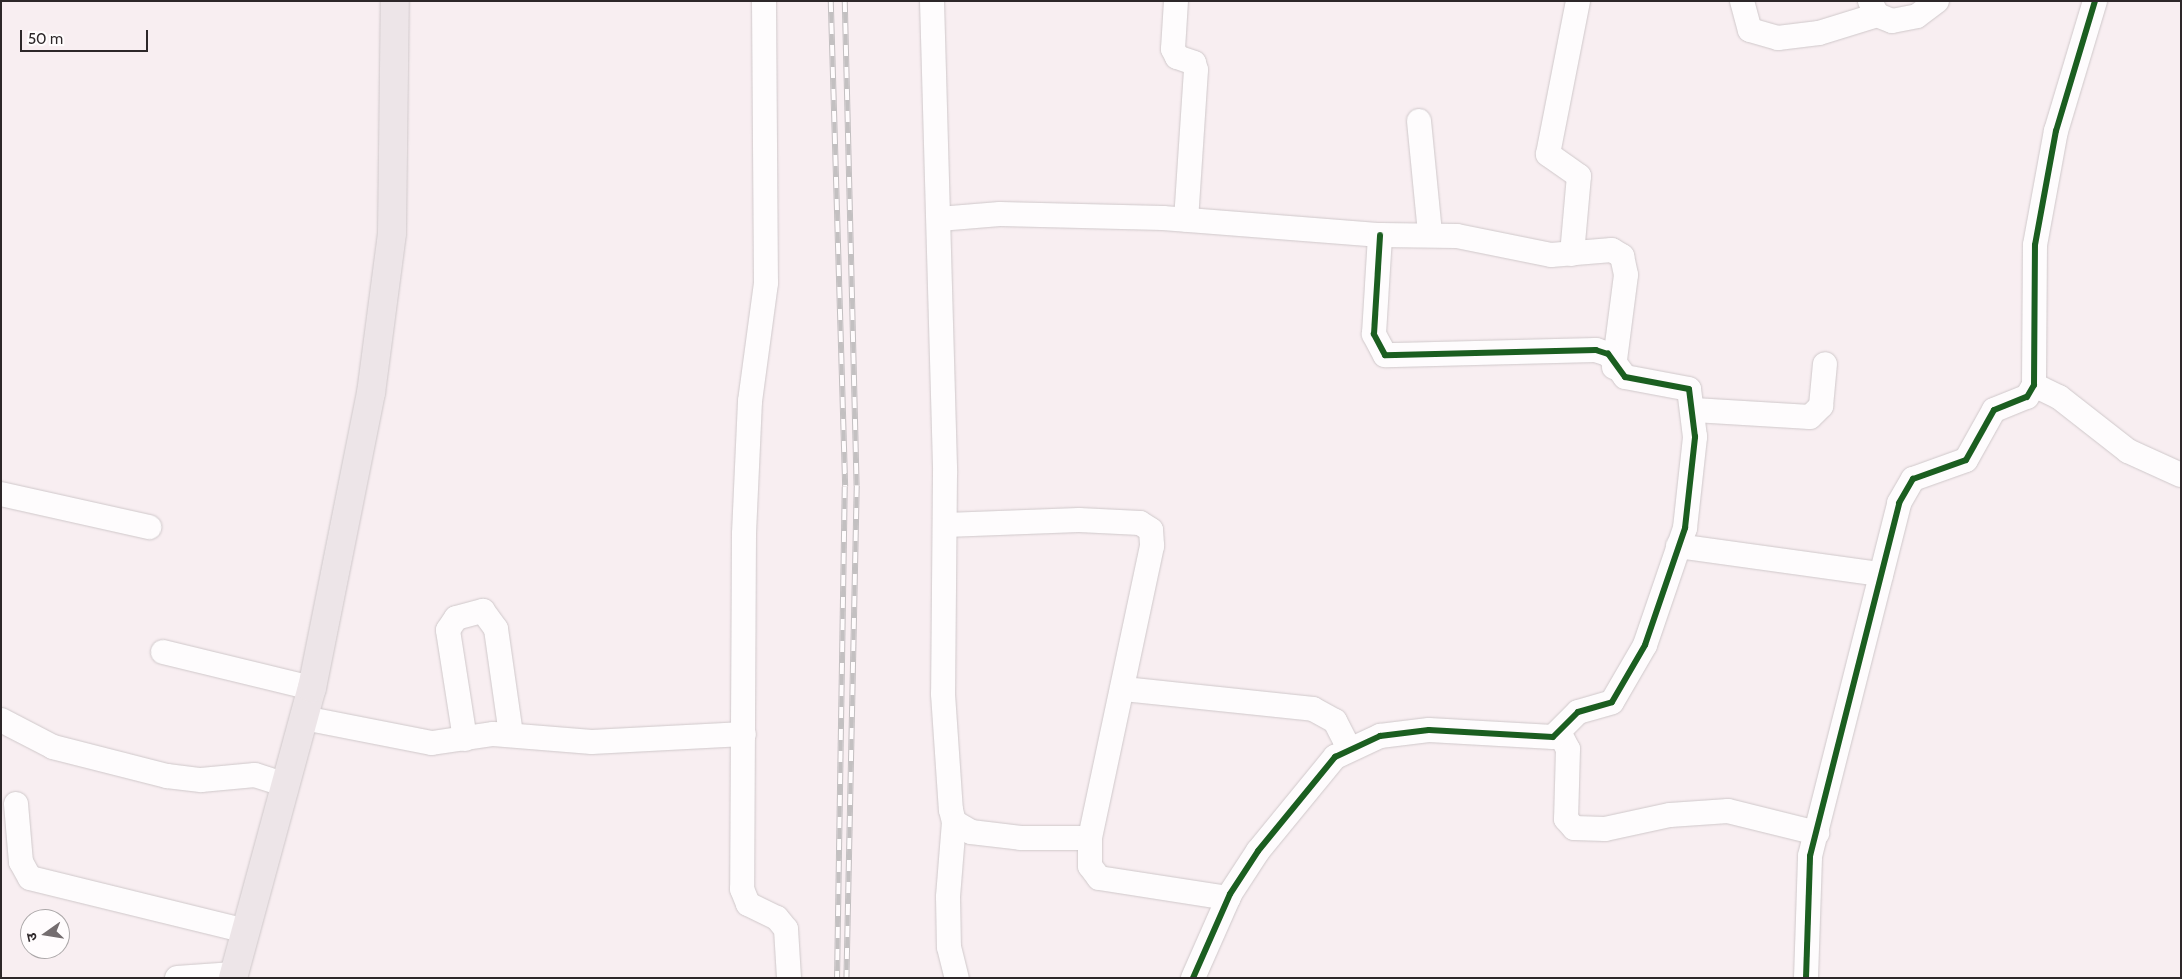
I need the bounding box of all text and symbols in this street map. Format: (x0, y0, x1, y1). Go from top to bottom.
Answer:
scale bar (22, 20, 150, 52)
text: 50 m (28, 30, 63, 48)
north arrow (20, 909, 70, 959)
text: उ (22, 931, 41, 943)

